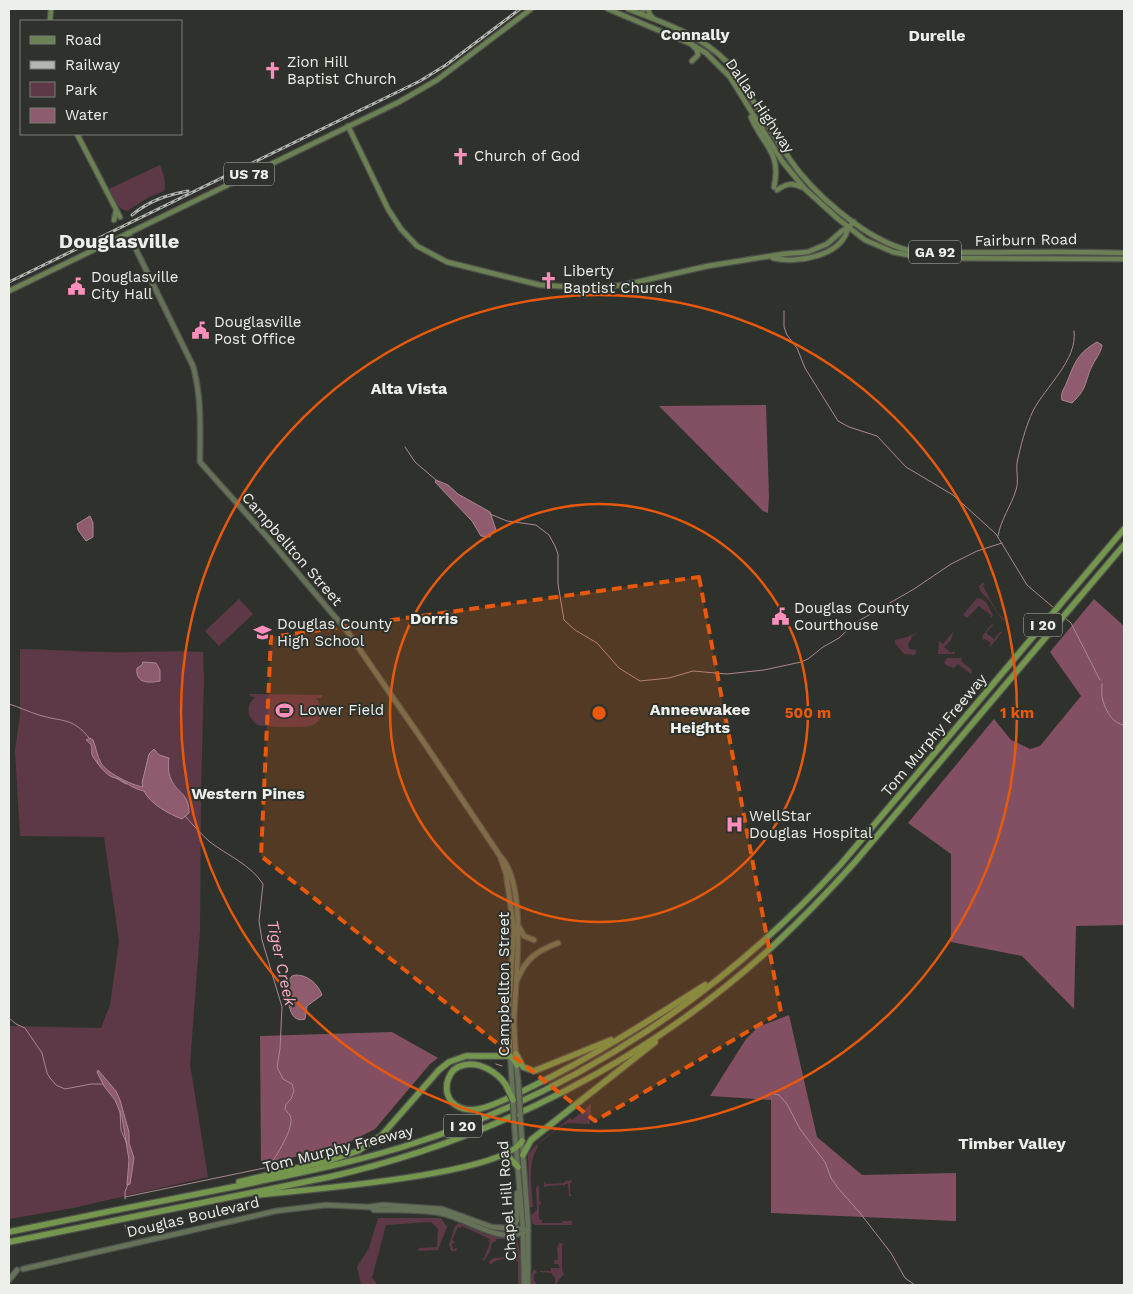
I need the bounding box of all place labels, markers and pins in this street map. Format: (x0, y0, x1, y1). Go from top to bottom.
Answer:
place label: Zion Hill Baptist Church (287, 53, 397, 88)
church icon: Zion Hill Baptist Church (263, 61, 283, 81)
church icon: Church of God (450, 146, 470, 166)
place label: Church of God (474, 147, 580, 165)
place label: Liberty Baptist Church (563, 262, 673, 297)
place label: Douglasville City Hall (91, 268, 178, 303)
church icon: Liberty Baptist Church (539, 270, 559, 290)
public building icon: Douglasville City Hall (67, 276, 87, 296)
place label: Douglasville Post Office (214, 313, 301, 348)
public building icon: Douglasville Post Office (190, 321, 210, 341)
place label: Douglas County Courthouse (794, 599, 909, 634)
public building icon: Douglas County Courthouse (770, 607, 790, 627)
place label: Douglas County High School (277, 615, 392, 650)
school or university icon: Douglas County High School (253, 623, 273, 643)
sports icon: Lower Field (275, 700, 295, 720)
place label: Lower Field (299, 701, 384, 719)
centre of rings (590, 704, 608, 722)
place label: WellStar Douglas Hospital (749, 807, 873, 842)
hospital icon: WellStar Douglas Hospital (725, 815, 745, 835)

